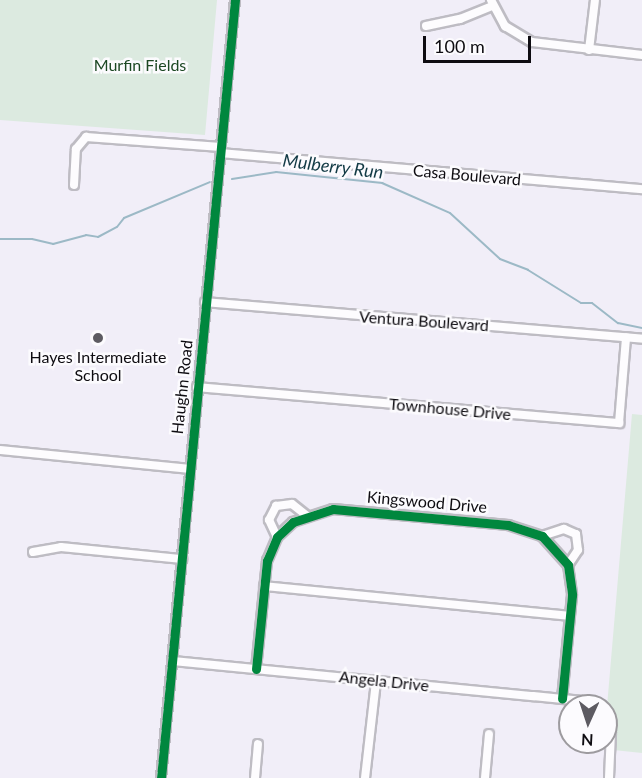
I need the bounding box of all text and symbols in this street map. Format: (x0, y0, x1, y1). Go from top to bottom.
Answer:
scale bar (426, 24, 534, 62)
text: 100 m (434, 35, 485, 57)
park label: Murfin Fields (94, 55, 186, 75)
water label: Mulberry Run (281, 149, 385, 183)
street label: Casa Boulevard (412, 161, 522, 189)
street label: Ventura Boulevard (358, 307, 490, 335)
marker: Hayes Intermediate School (91, 331, 105, 345)
street label: Haughn Road (168, 339, 196, 435)
place label: Hayes Intermediate School (30, 347, 166, 385)
street label: Townhouse Drive (388, 394, 512, 424)
street label: Kingswood Drive (366, 487, 488, 517)
street label: Angela Drive (338, 667, 430, 695)
north arrow (558, 694, 618, 754)
text: N (580, 731, 594, 750)

